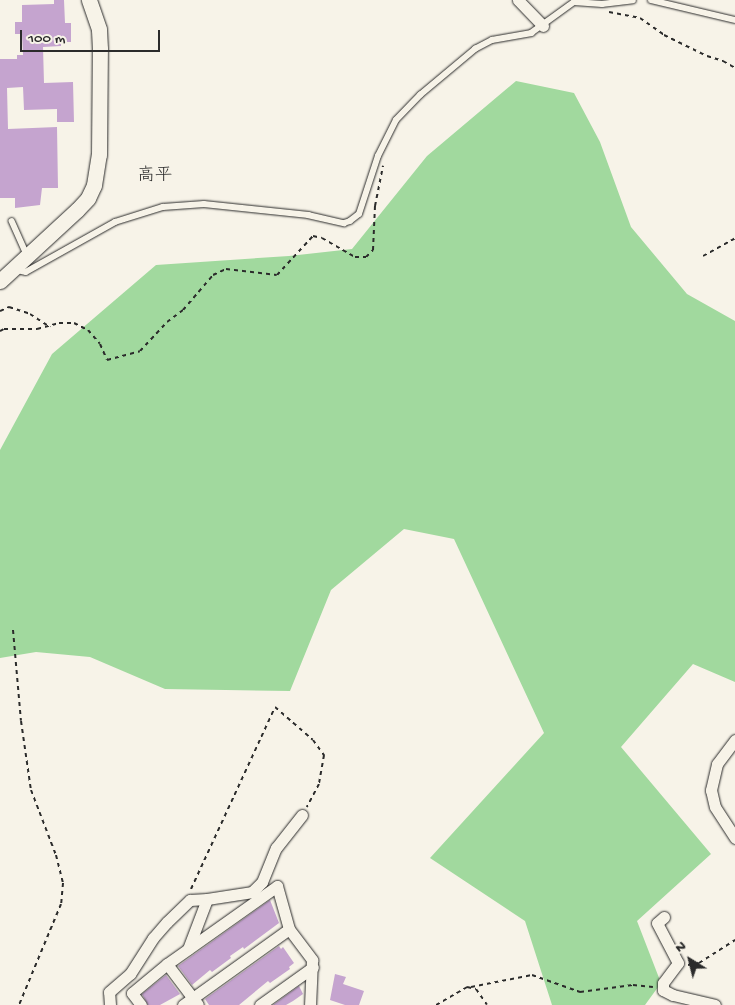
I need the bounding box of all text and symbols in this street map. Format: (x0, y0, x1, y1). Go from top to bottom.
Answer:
scale bar (22, 20, 162, 52)
text: 100 m (28, 30, 65, 48)
district label: 高平 (137, 166, 173, 188)
north arrow (665, 935, 715, 985)
text: N (672, 938, 690, 957)

